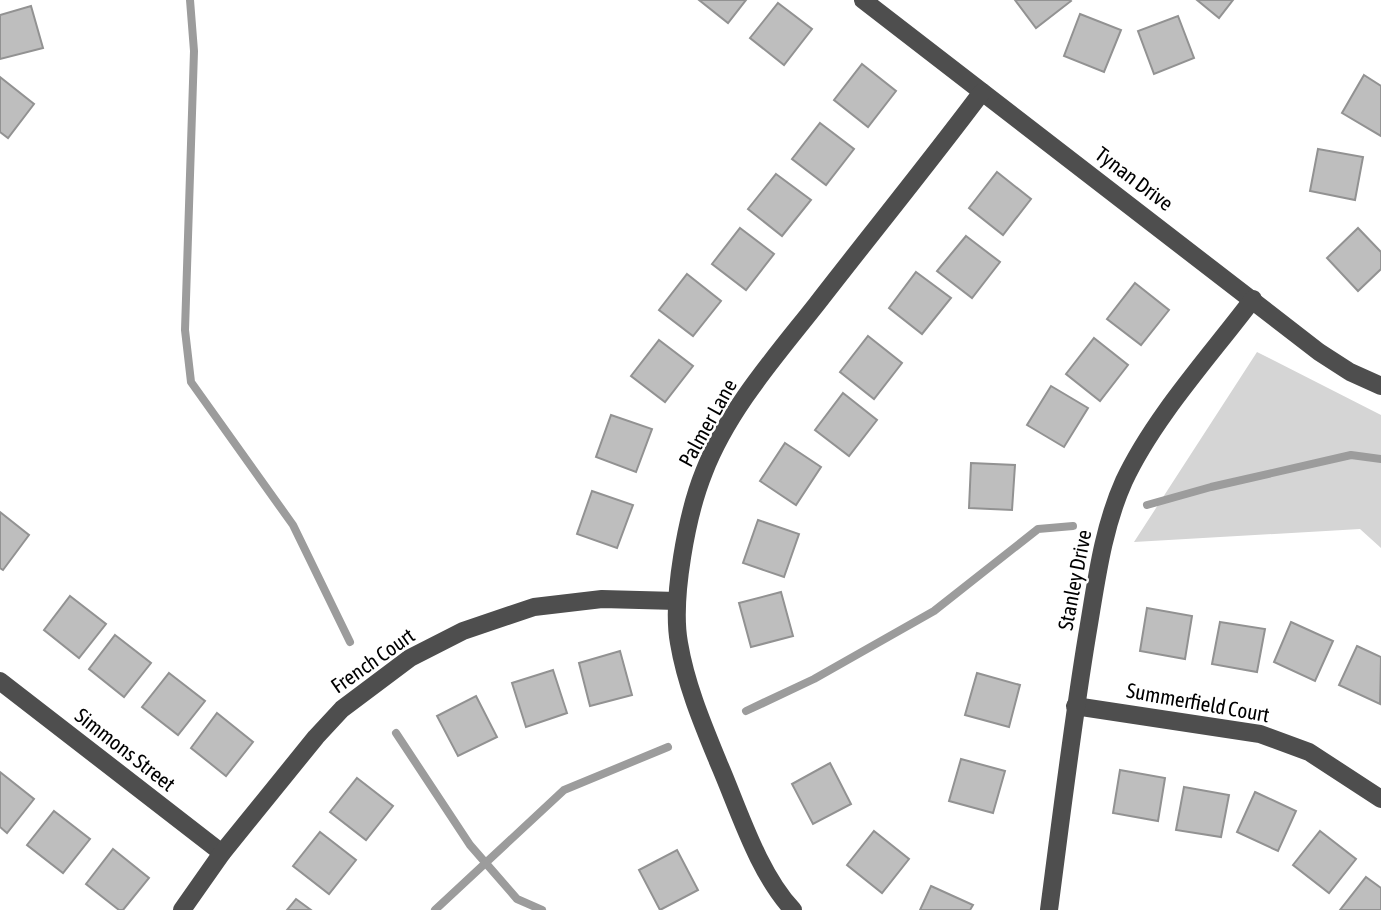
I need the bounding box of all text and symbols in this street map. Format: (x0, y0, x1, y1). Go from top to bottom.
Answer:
street label: Tynan Drive (1091, 141, 1178, 215)
street label: Palmer Lane (673, 374, 741, 471)
street label: Stanley Drive (1053, 528, 1096, 632)
street label: French Court (326, 623, 419, 698)
street label: Summerfield Court (1125, 678, 1271, 726)
street label: Simmons Street (71, 703, 180, 796)

